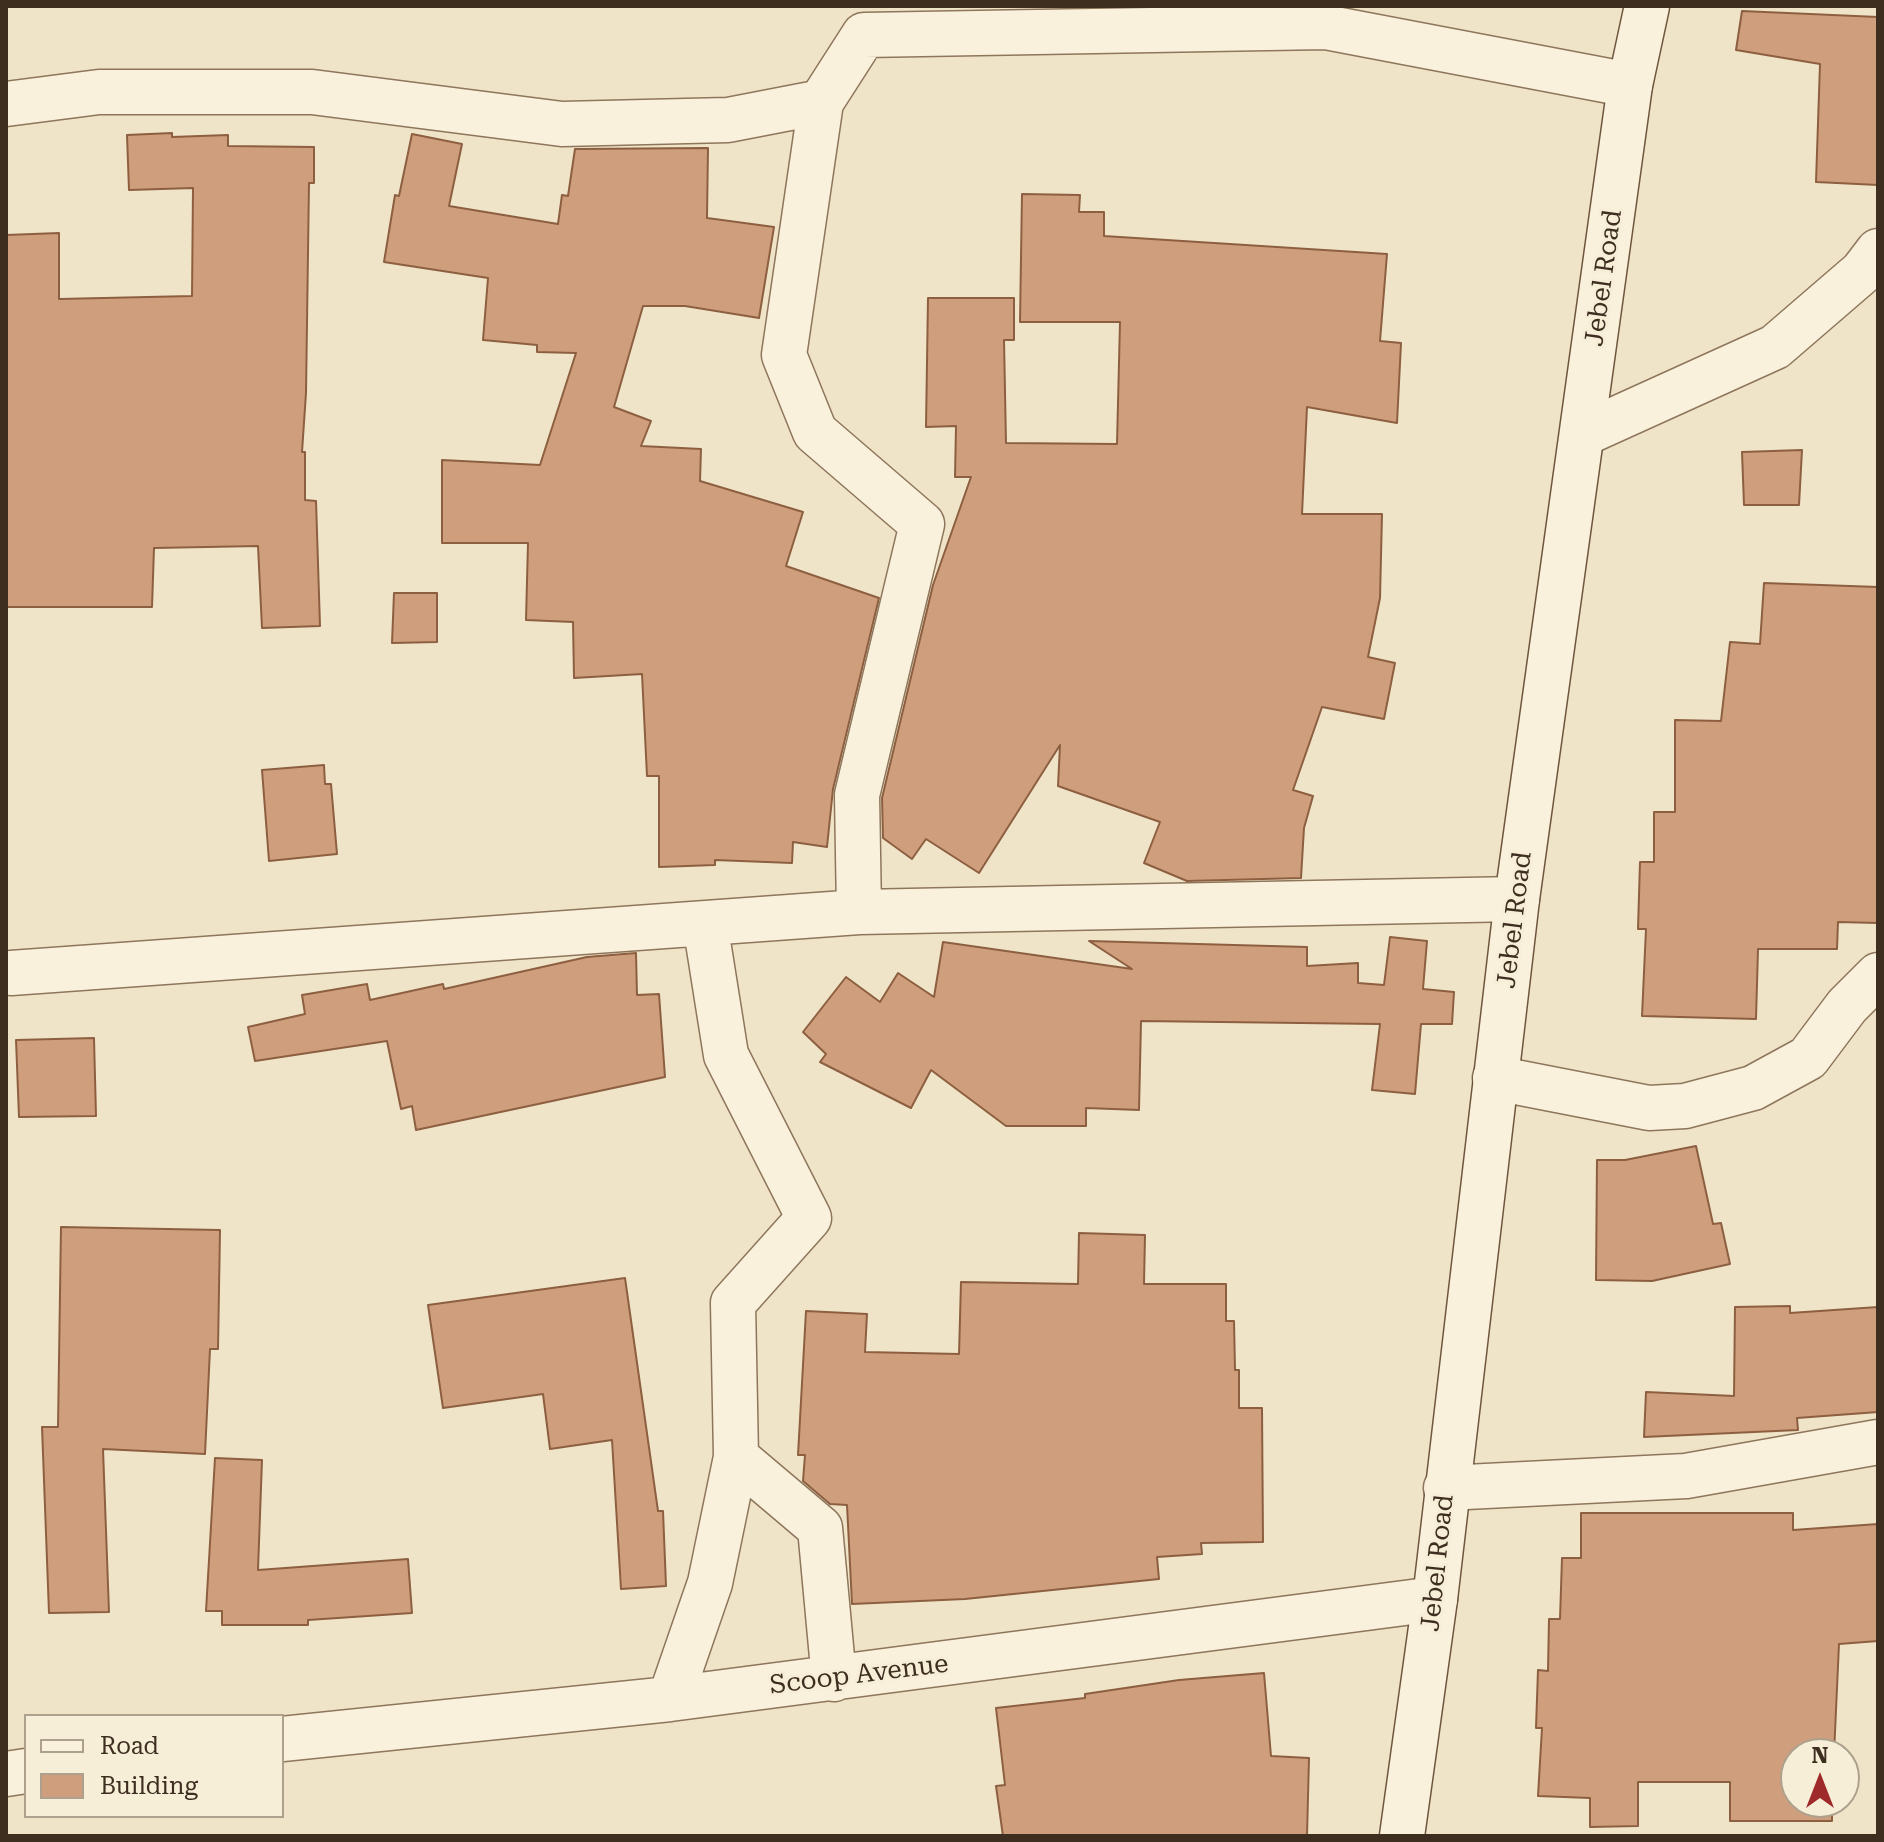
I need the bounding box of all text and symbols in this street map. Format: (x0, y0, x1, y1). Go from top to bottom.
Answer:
street label: Jebel Road (1579, 208, 1629, 348)
street label: Jebel Road (1491, 850, 1539, 990)
street label: Jebel Road (1415, 1493, 1461, 1633)
street label: Scoop Avenue (768, 1649, 950, 1701)
legend (24, 1714, 284, 1818)
text: Road (100, 1732, 159, 1760)
north arrow (1780, 1738, 1860, 1818)
text: N (1812, 1743, 1828, 1768)
text: Building (100, 1772, 198, 1800)

